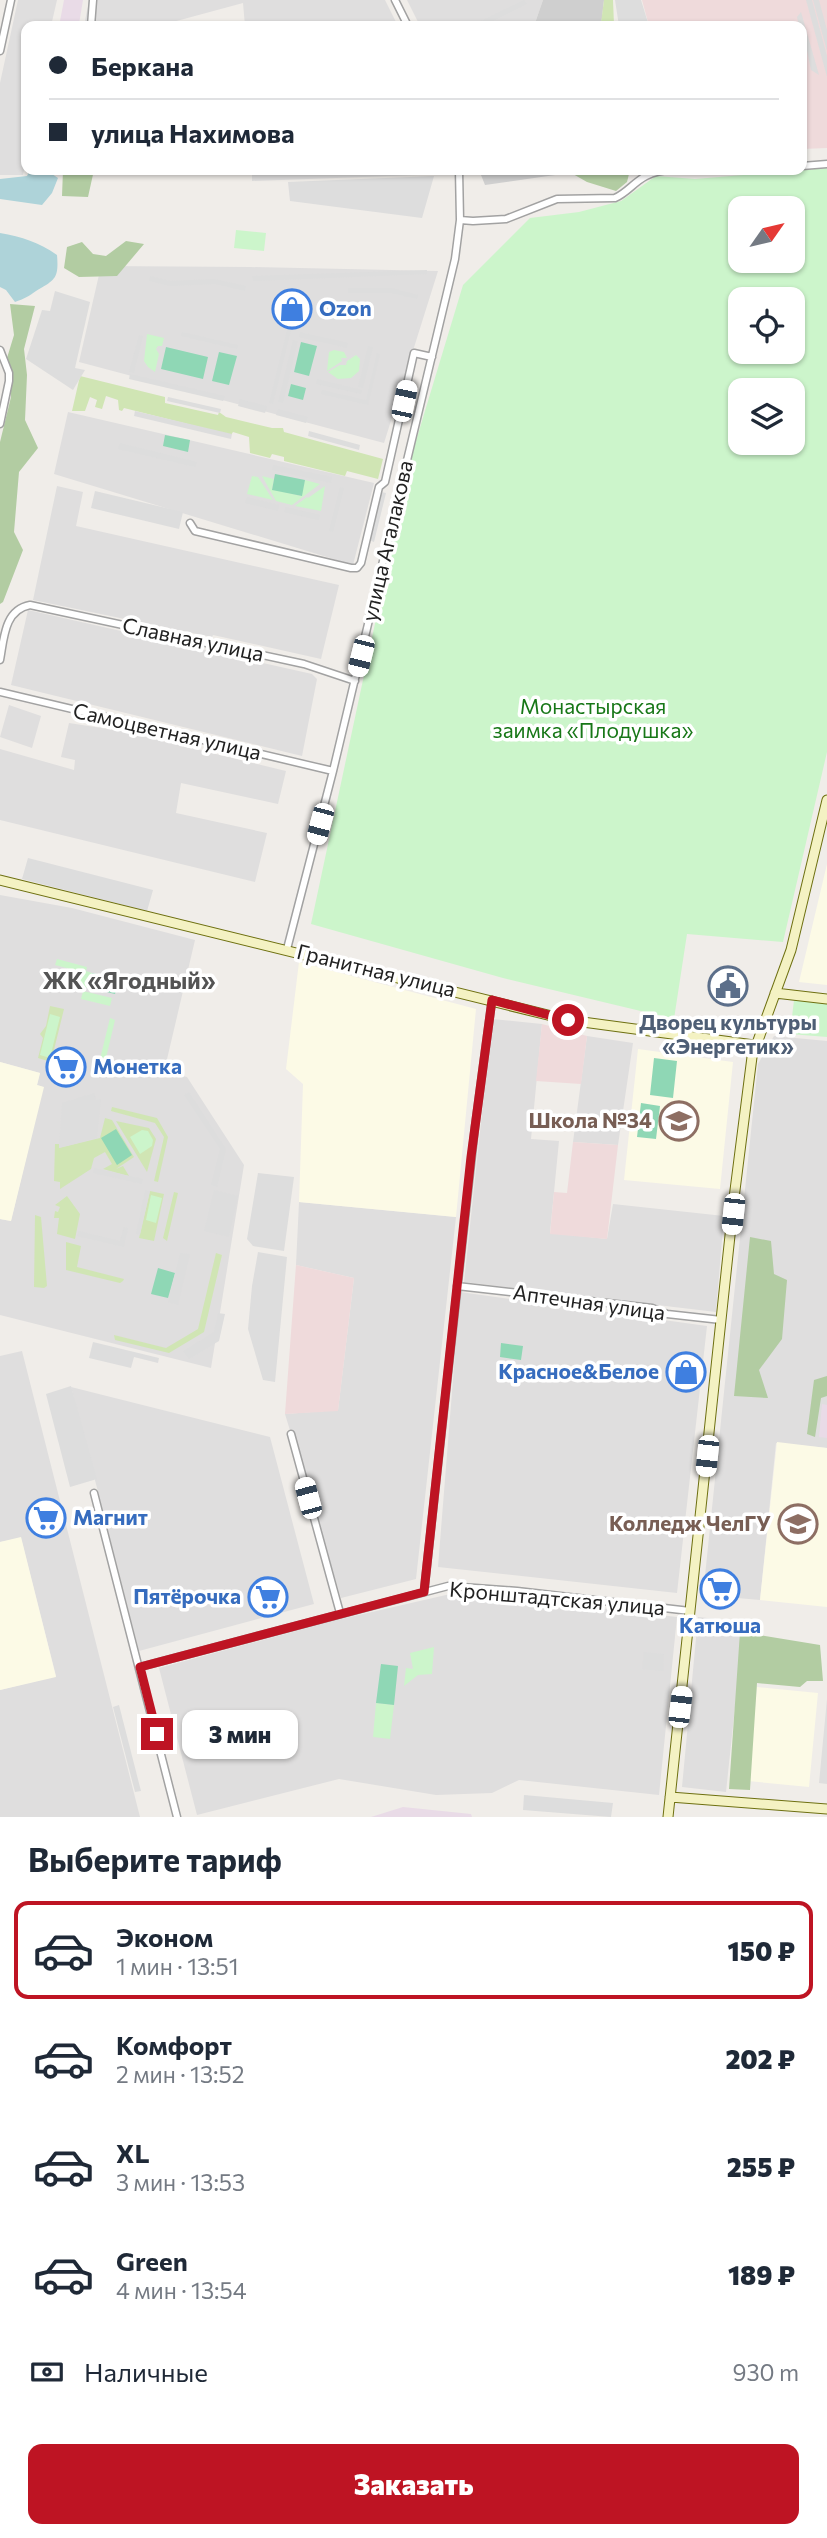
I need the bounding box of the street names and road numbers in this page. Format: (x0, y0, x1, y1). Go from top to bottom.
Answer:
street label: улица Агалакова (356, 458, 417, 624)
street label: Славная улица (120, 611, 266, 666)
street label: Самоцветная улица (71, 697, 264, 764)
street label: Гранитная улица (294, 938, 458, 1001)
street label: Аптечная улица (511, 1278, 667, 1325)
street label: Кронштадтская улица (448, 1576, 666, 1619)

